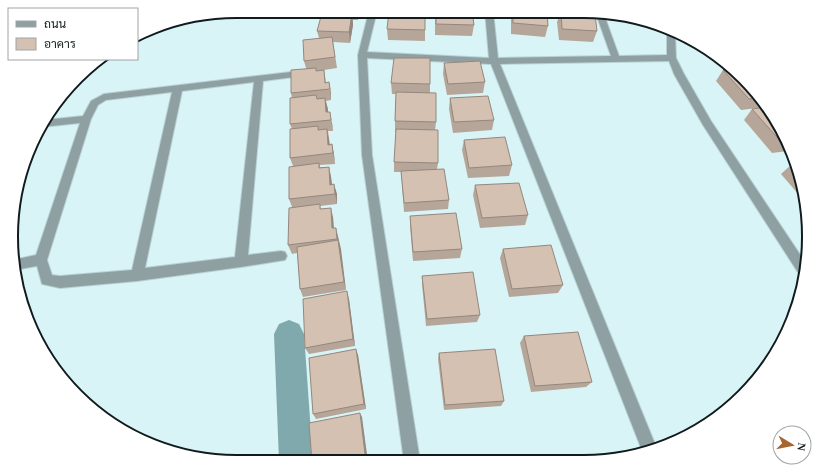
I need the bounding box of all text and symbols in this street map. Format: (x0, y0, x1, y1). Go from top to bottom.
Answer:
legend (8, 8, 138, 60)
text: ถนน (44, 17, 67, 31)
text: อาคาร (44, 37, 76, 51)
north arrow (772, 425, 812, 465)
text: N (795, 442, 808, 452)

